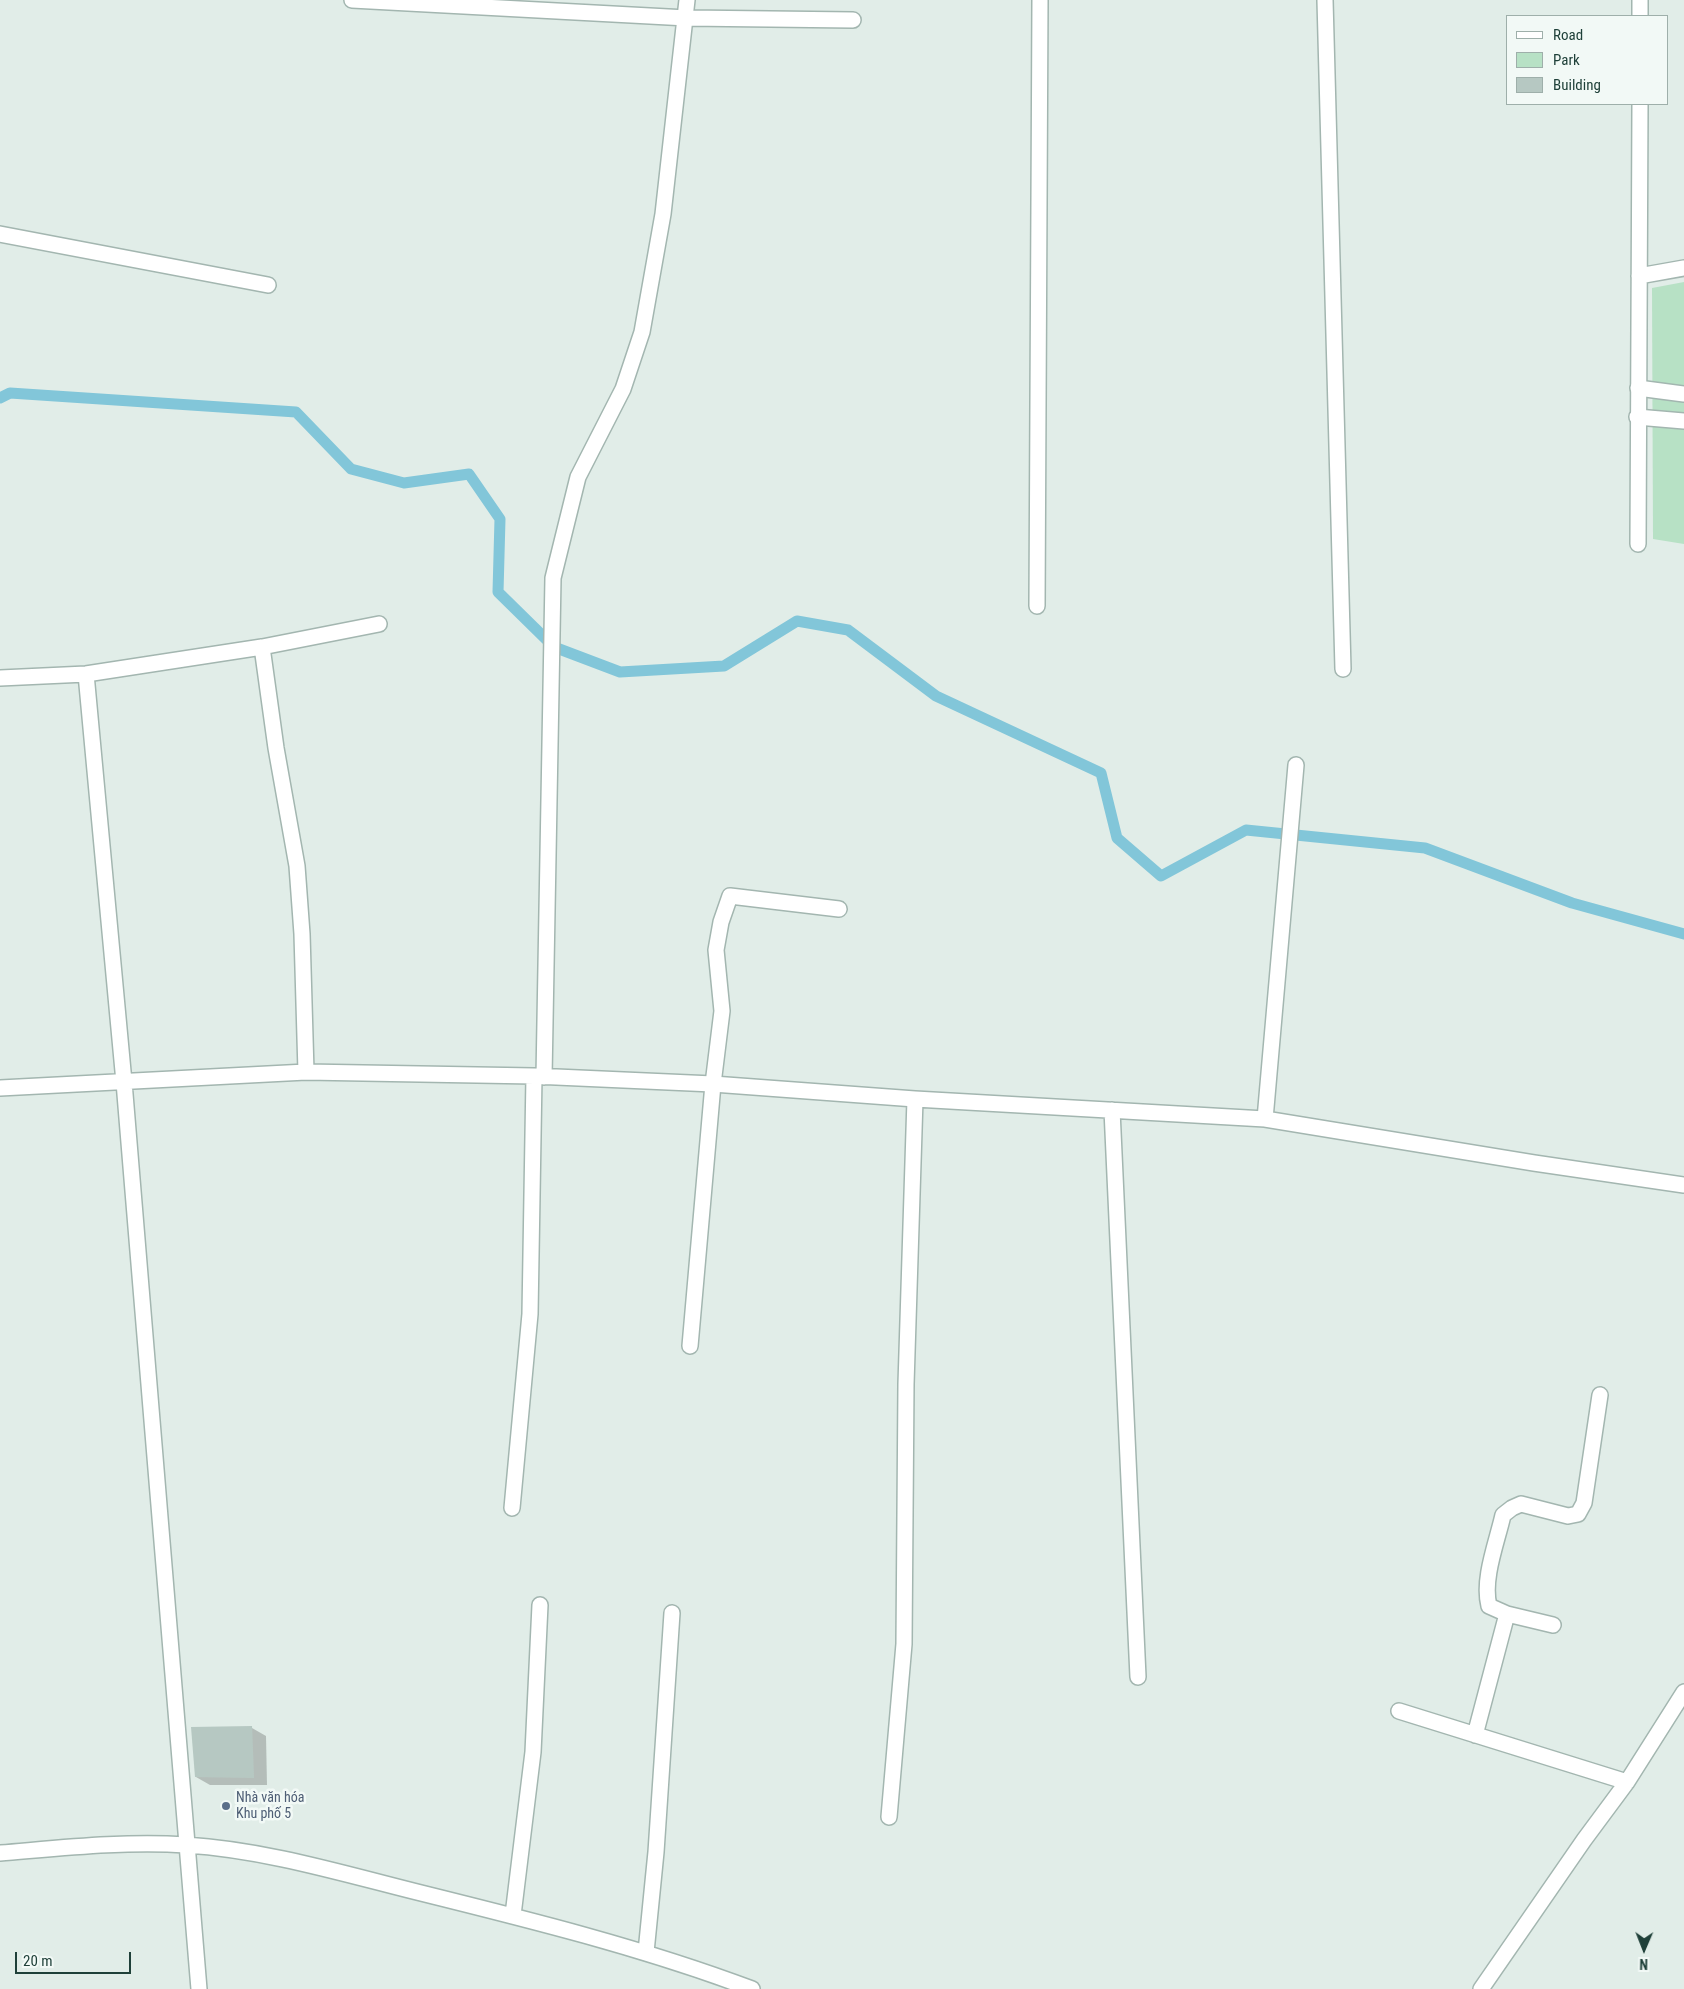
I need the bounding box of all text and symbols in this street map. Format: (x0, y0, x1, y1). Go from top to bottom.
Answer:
legend (1506, 15, 1669, 105)
text: Road (1553, 26, 1583, 44)
text: Park (1553, 51, 1580, 69)
text: Building (1553, 76, 1601, 94)
place label: Nhà văn hóa Khu phố 5 (236, 1790, 304, 1822)
marker: Nhà văn hóa Khu phố 5 (220, 1800, 232, 1812)
north arrow (1619, 1924, 1669, 1974)
scale bar (18, 1942, 134, 1974)
text: 20 m (23, 1952, 53, 1970)
text: N (1639, 1956, 1648, 1972)

